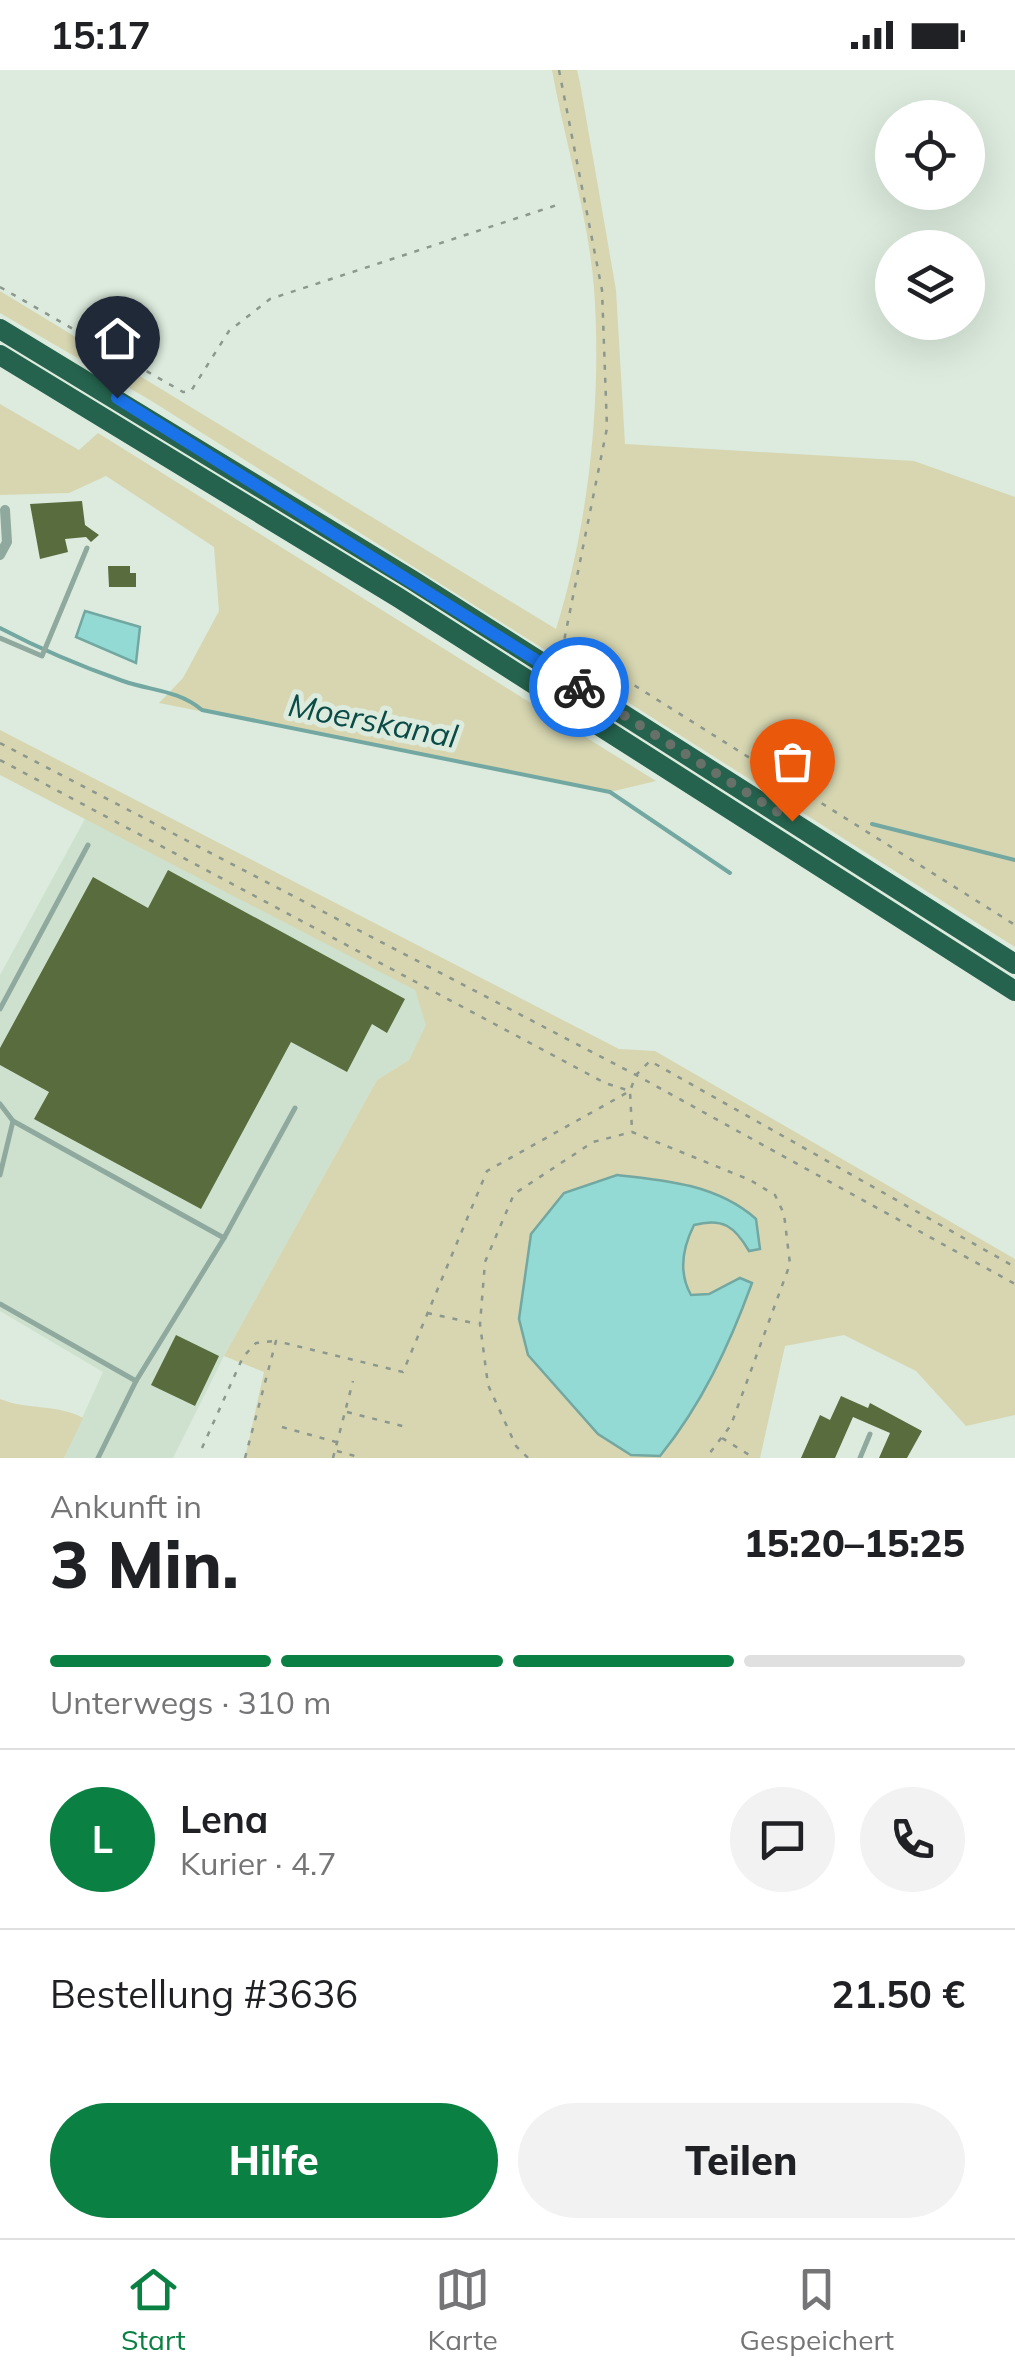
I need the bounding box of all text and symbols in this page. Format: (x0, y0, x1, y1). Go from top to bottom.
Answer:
text: 15:17 (50, 11, 151, 59)
map controls (875, 100, 985, 340)
button: locate (875, 100, 985, 210)
button: layers (875, 230, 985, 340)
pin (75, 296, 160, 399)
icon: home (90, 311, 145, 366)
courier (529, 637, 629, 737)
icon: bike (552, 660, 607, 715)
water label: Moerskanal (285, 684, 462, 756)
pin (750, 719, 835, 822)
icon: bag (765, 734, 820, 789)
text: Ankunft in (50, 1486, 202, 1526)
text: 15:20–15:25 (744, 1519, 965, 1567)
text: 3 Min. (50, 1523, 239, 1604)
text: Unterwegs · 310 m (50, 1682, 331, 1722)
button: chat (730, 1787, 835, 1892)
button: phone (860, 1787, 965, 1892)
text: Lena (180, 1795, 268, 1843)
text: L (92, 1815, 113, 1863)
text: Kurier · 4.7 (180, 1843, 336, 1883)
text: Bestellung #3636 (50, 1970, 358, 2018)
text: 21.50 € (831, 1970, 965, 2018)
button: Hilfe (50, 2103, 498, 2218)
button: Teilen (518, 2103, 965, 2218)
tab: Start (121, 2262, 186, 2357)
tab: Karte (427, 2262, 498, 2357)
tab: Gespeichert (740, 2262, 894, 2357)

